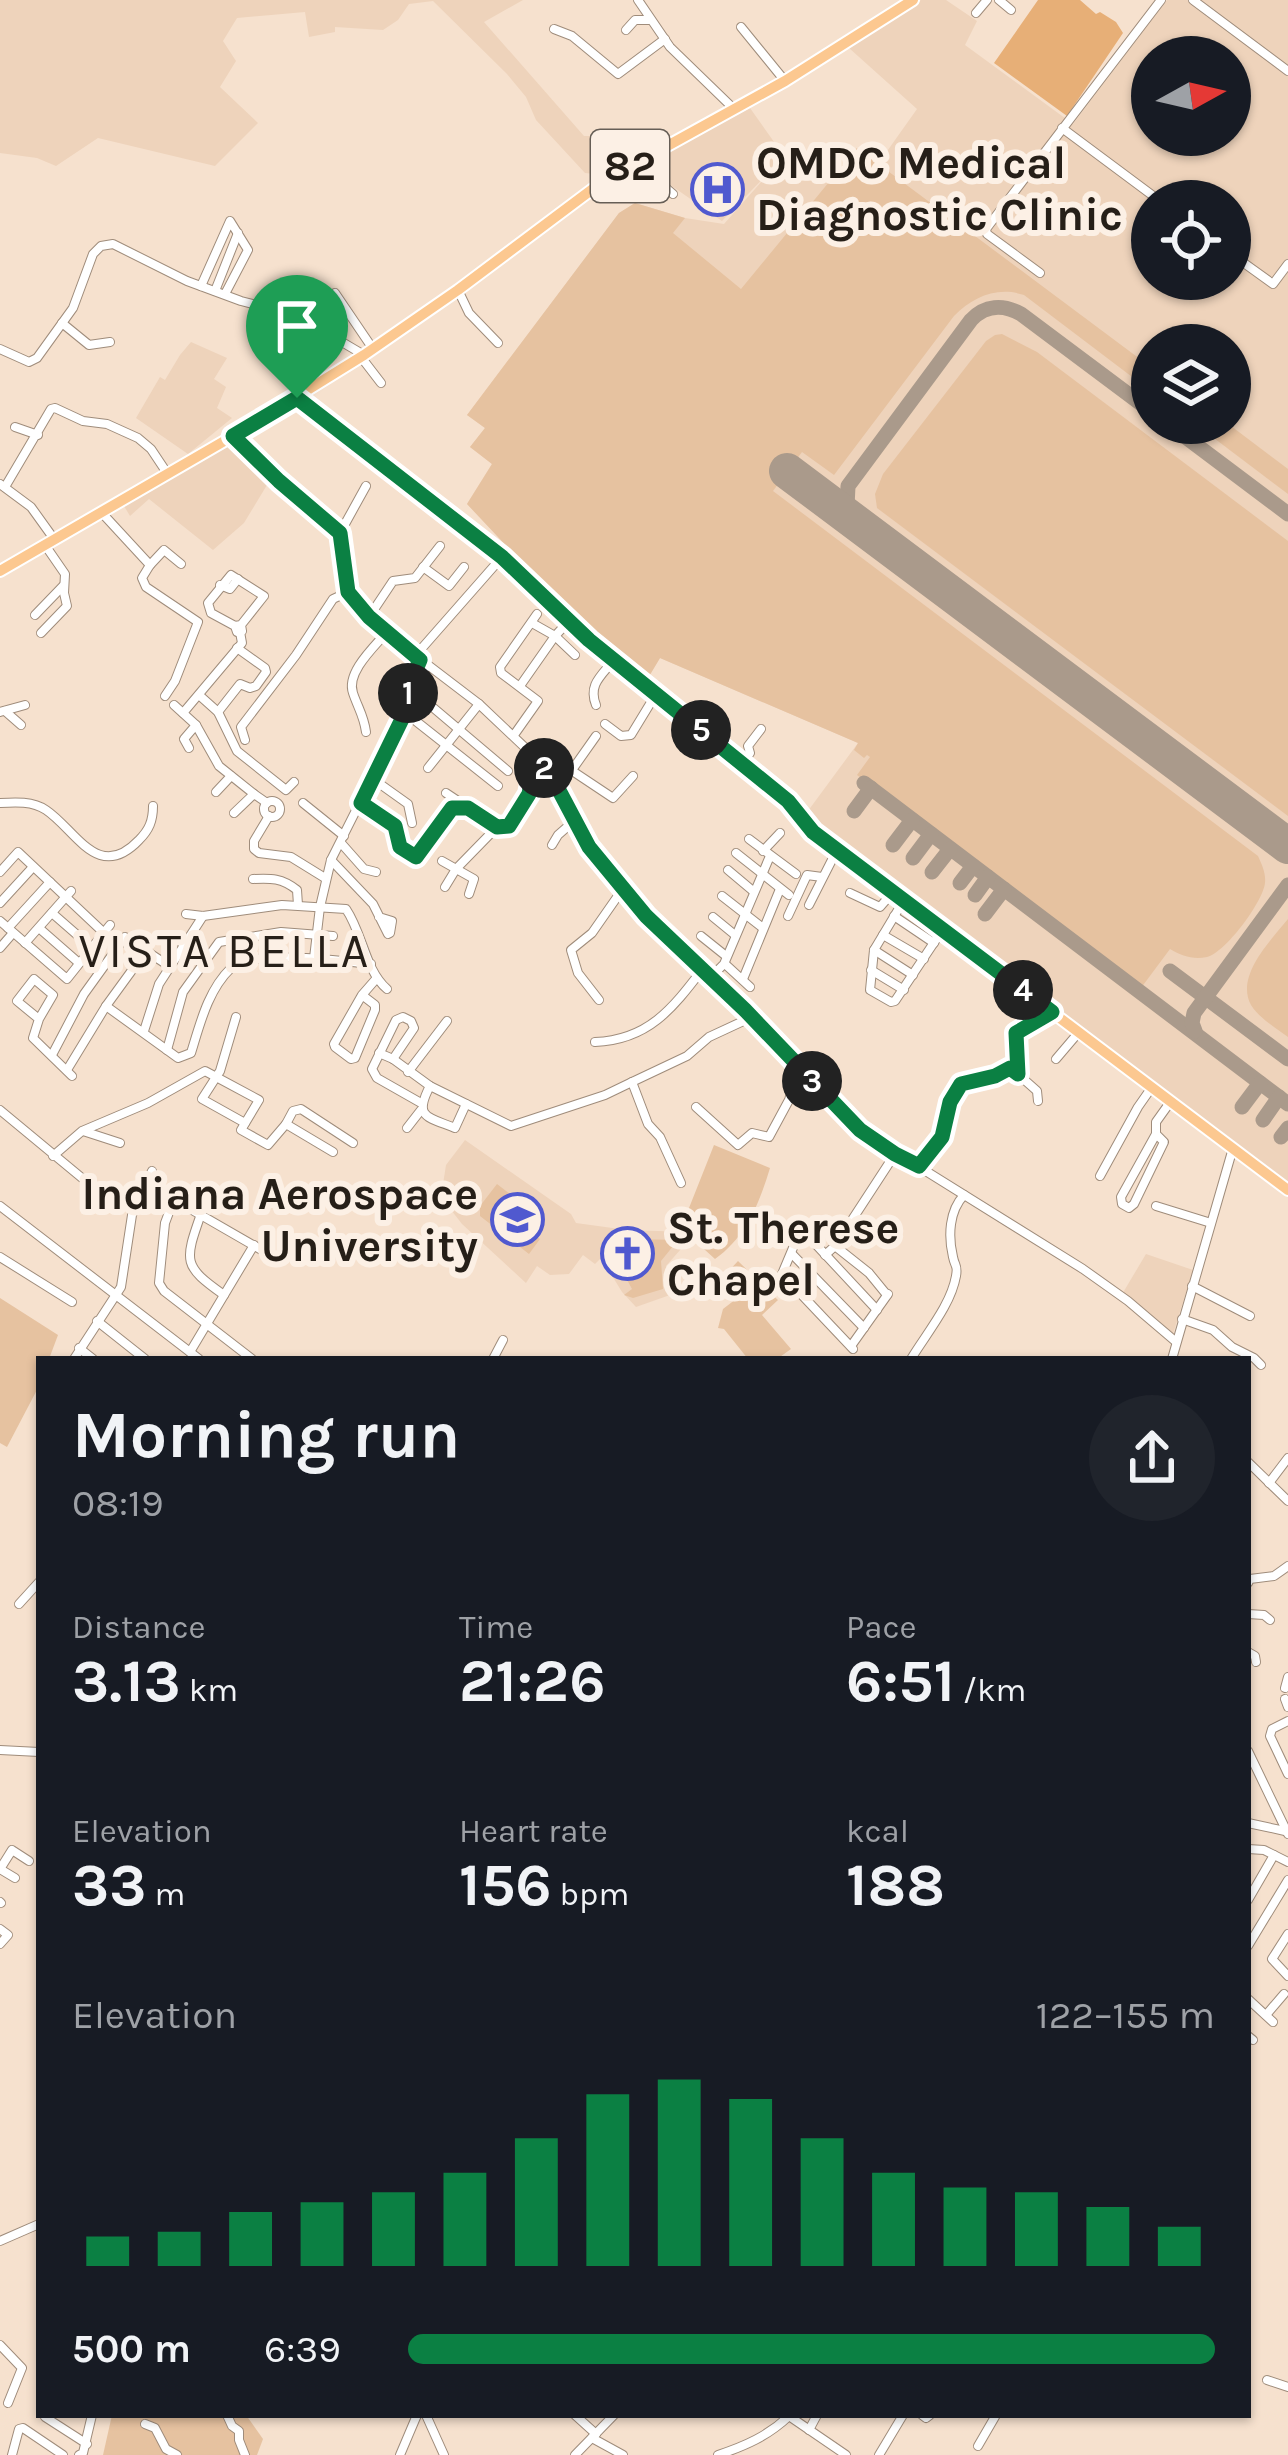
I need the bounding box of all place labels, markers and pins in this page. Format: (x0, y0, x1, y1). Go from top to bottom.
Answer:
place label: OMDC Medical Diagnostic Clinic (756, 137, 1123, 242)
hospital icon: OMDC Medical Diagnostic Clinic (689, 161, 745, 217)
pin (246, 275, 348, 398)
pin: 1 (378, 663, 438, 723)
pin: 5 (671, 700, 731, 760)
pin: 2 (514, 738, 574, 798)
pin: 4 (993, 960, 1053, 1020)
pin: 3 (782, 1051, 842, 1111)
place label: Indiana Aerospace University (81, 1168, 478, 1273)
school or university icon: Indiana Aerospace University (489, 1192, 545, 1248)
place label: St. Therese Chapel (667, 1202, 899, 1306)
church icon: St. Therese Chapel (600, 1226, 656, 1282)

